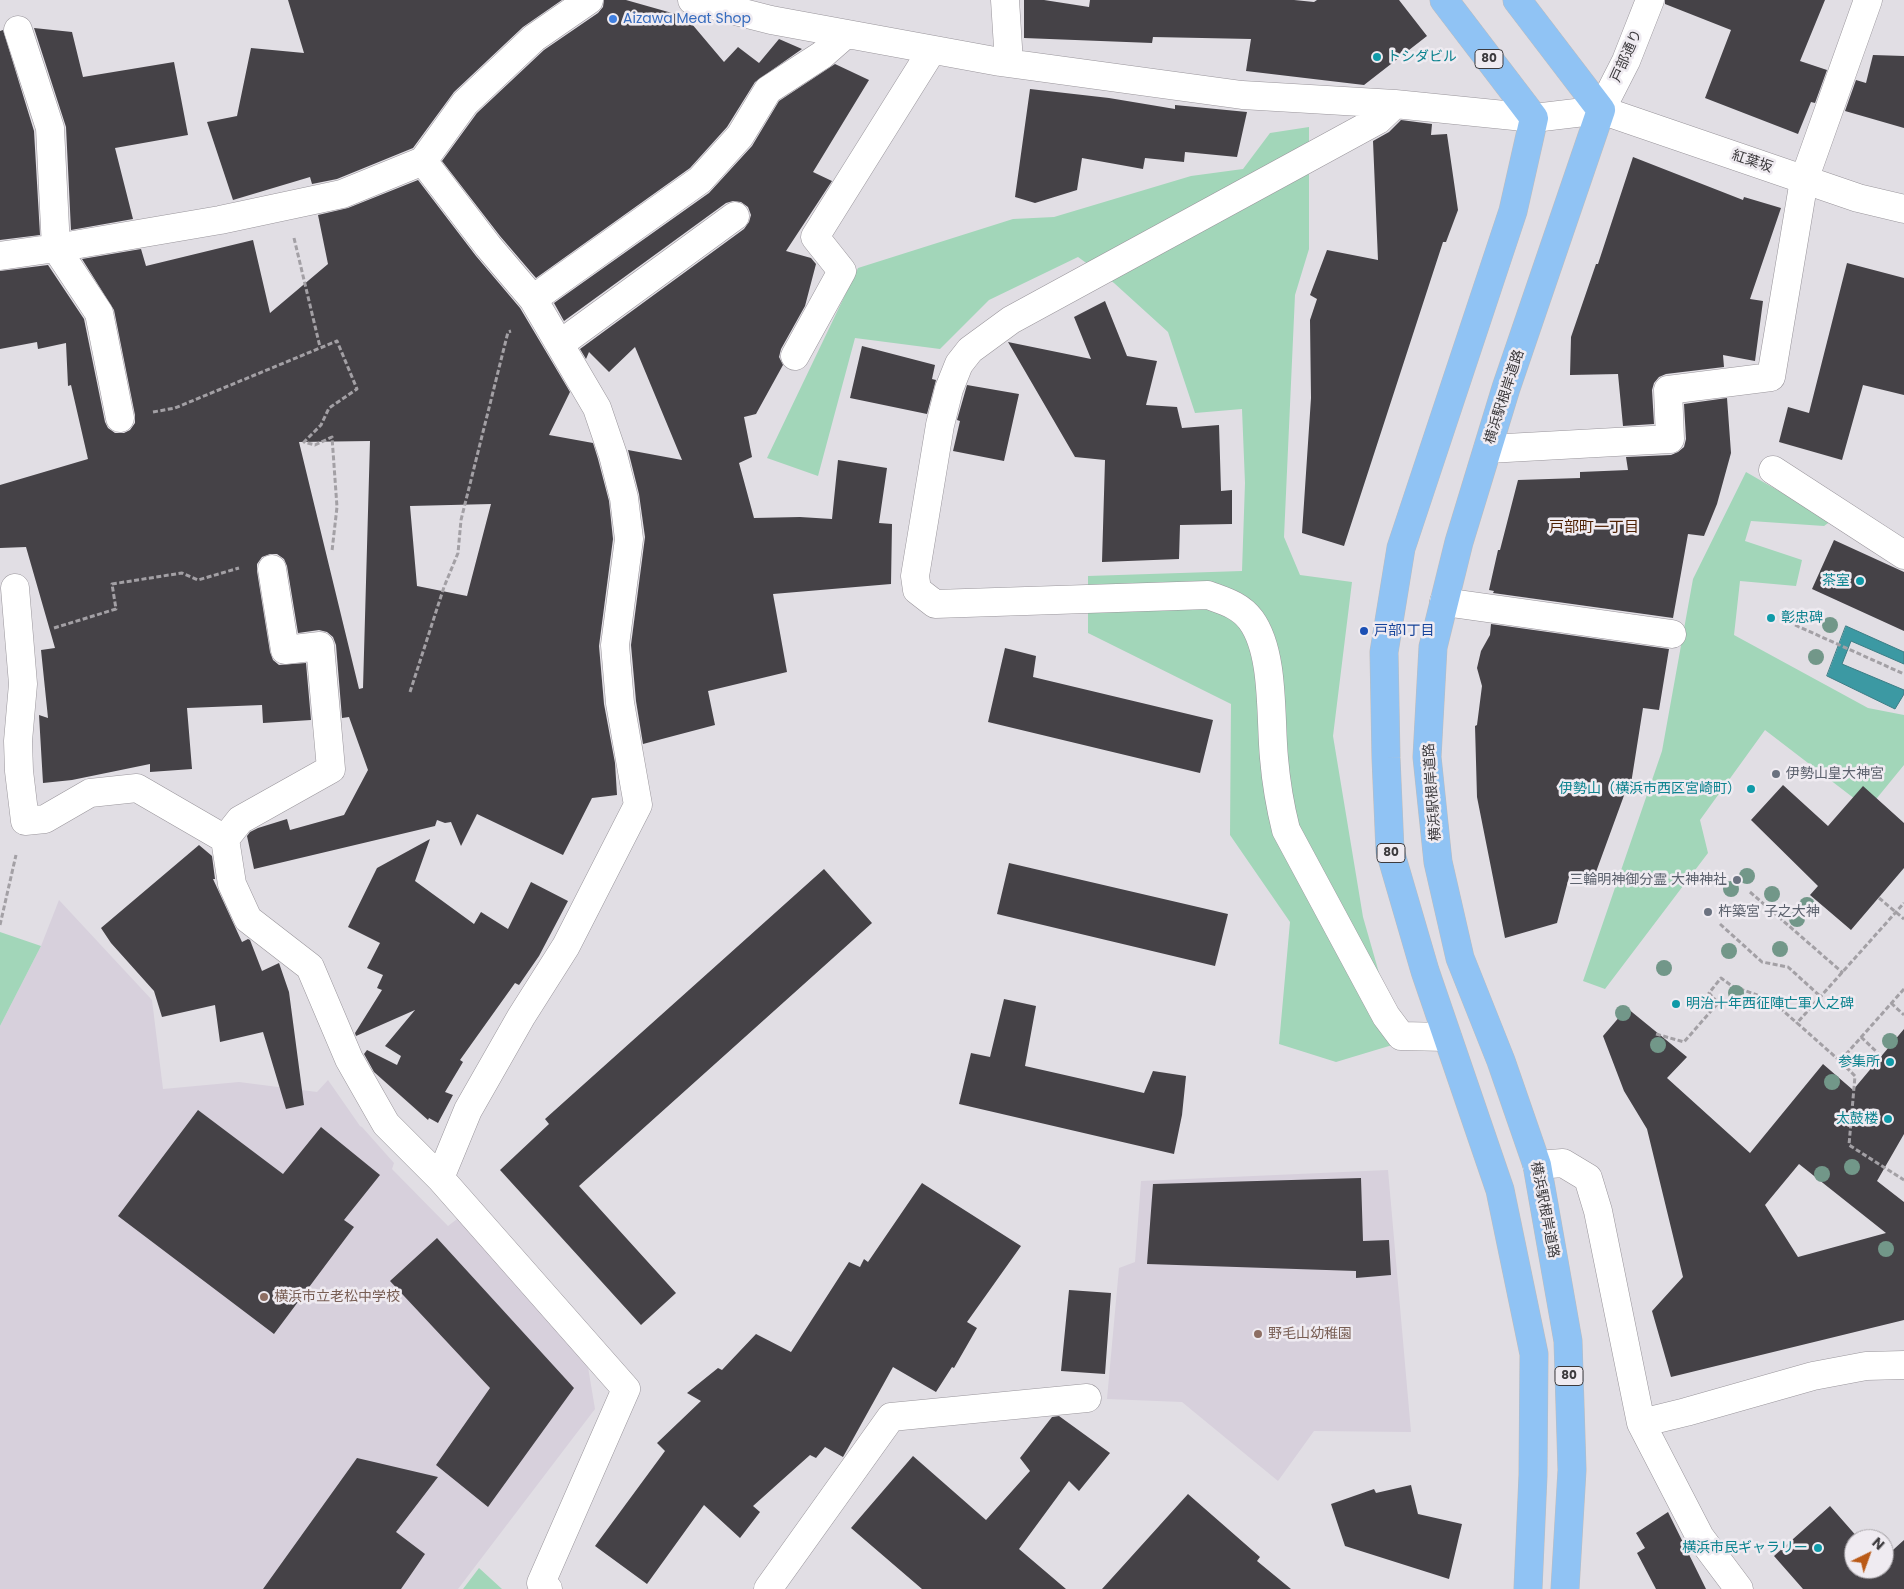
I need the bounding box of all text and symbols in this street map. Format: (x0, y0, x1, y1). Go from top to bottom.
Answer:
place label: Aizawa Meat Shop (623, 11, 751, 27)
marker: Aizawa Meat Shop (607, 13, 619, 25)
street label: 戸部通り (1608, 27, 1646, 85)
place label: トシダビル (1387, 49, 1457, 65)
road number: 80 (1475, 50, 1503, 68)
marker: トシダビル (1371, 51, 1383, 63)
street label: 紅葉坂 (1729, 147, 1775, 177)
street label: 横浜駅根岸道路 (1482, 348, 1528, 446)
district label: 戸部町一丁目 (1549, 519, 1639, 537)
place label: 茶室 (1822, 573, 1850, 589)
marker: 茶室 (1854, 575, 1866, 587)
place label: 彰忠碑 (1781, 610, 1823, 626)
marker: 彰忠碑 (1765, 612, 1777, 624)
place label: 戸部1丁目 (1374, 623, 1434, 639)
marker: 戸部1丁目 (1358, 625, 1370, 637)
street label: 横浜駅根岸道路 (1421, 743, 1445, 841)
place label: 伊勢山皇大神宮 (1786, 766, 1884, 782)
marker: 伊勢山皇大神宮 (1770, 768, 1782, 780)
place label: 伊勢山（横浜市西区宮崎町） (1559, 781, 1741, 797)
marker: 伊勢山（横浜市西区宮崎町） (1745, 783, 1757, 795)
road number: 80 (1377, 844, 1405, 862)
place label: 三輪明神御分霊 大神神社 (1569, 872, 1727, 888)
marker: 三輪明神御分霊 大神神社 (1731, 874, 1743, 886)
place label: 杵築宮 子之大神 (1718, 904, 1820, 920)
marker: 杵築宮 子之大神 (1702, 906, 1714, 918)
place label: 明治十年西征陣亡軍人之碑 (1686, 996, 1854, 1012)
marker: 明治十年西征陣亡軍人之碑 (1670, 998, 1682, 1010)
place label: 参集所 (1838, 1054, 1880, 1070)
marker: 参集所 (1884, 1056, 1896, 1068)
place label: 太鼓楼 (1836, 1111, 1878, 1127)
marker: 太鼓楼 (1882, 1113, 1894, 1125)
street label: 横浜駅根岸道路 (1526, 1160, 1562, 1260)
place label: 横浜市立老松中学校 (274, 1289, 400, 1305)
marker: 横浜市立老松中学校 (258, 1291, 270, 1303)
place label: 野毛山幼稚園 (1268, 1326, 1352, 1342)
marker: 野毛山幼稚園 (1252, 1328, 1264, 1340)
road number: 80 (1555, 1366, 1583, 1385)
north arrow (1844, 1529, 1894, 1579)
text: N (1868, 1533, 1889, 1555)
place label: 横浜市民ギャラリー (1682, 1540, 1808, 1556)
marker: 横浜市民ギャラリー (1812, 1542, 1824, 1554)

